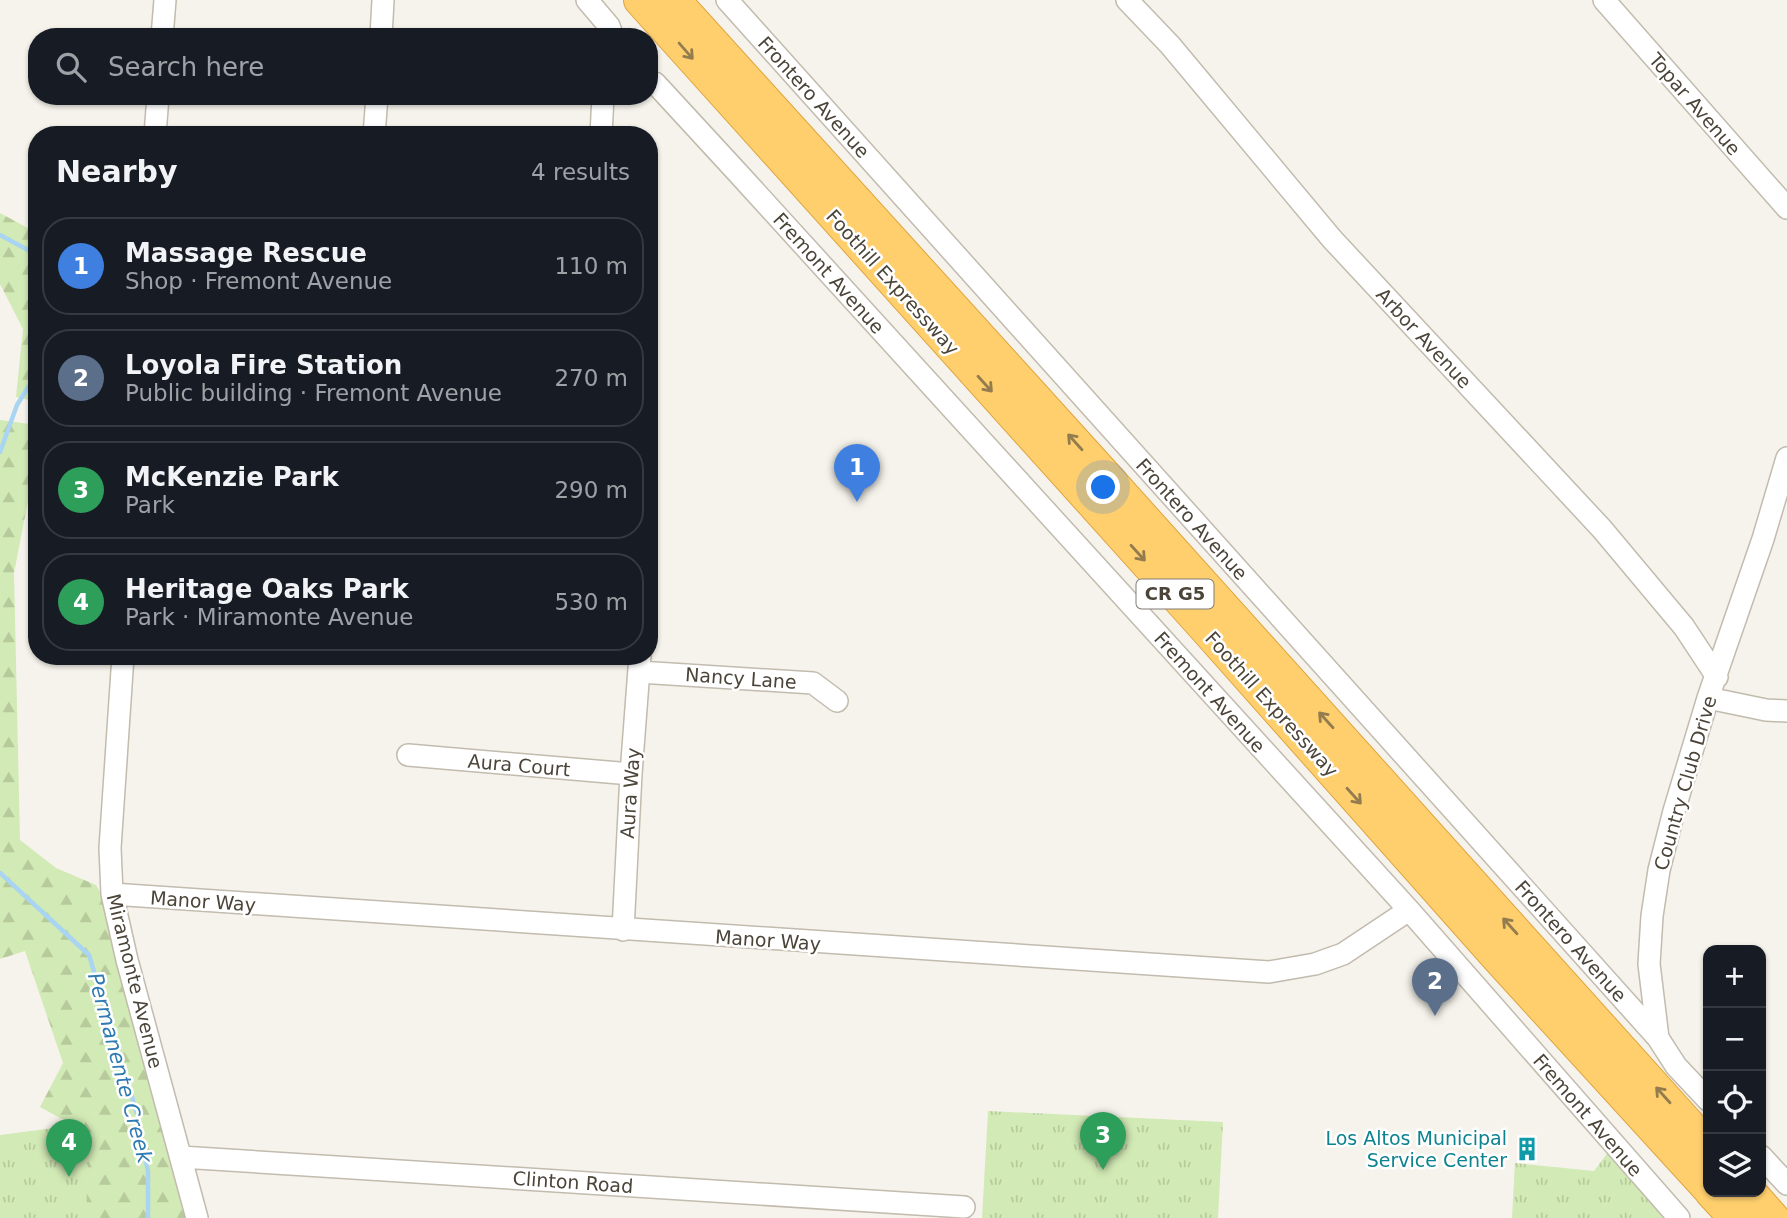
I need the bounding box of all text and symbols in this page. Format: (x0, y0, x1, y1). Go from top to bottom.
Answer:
search box (28, 28, 658, 105)
street label: Frontero Avenue (754, 32, 874, 162)
one-way arrow (678, 42, 694, 60)
icon: search (52, 48, 90, 86)
street label: Topar Avenue (1644, 48, 1745, 160)
text: Search here (108, 52, 264, 82)
text: Nearby (56, 154, 178, 189)
text: 4 results (531, 159, 630, 185)
street label: Foothill Expressway (822, 205, 964, 359)
street label: Fremont Avenue (769, 208, 889, 338)
text: Massage Rescue (125, 238, 367, 268)
text: 1 (73, 253, 89, 279)
text: 110 m (554, 253, 628, 279)
text: Shop · Fremont Avenue (125, 268, 392, 294)
street label: Arbor Avenue (1372, 283, 1476, 393)
text: Loyola Fire Station (125, 350, 402, 380)
text: 2 (73, 365, 89, 391)
text: 270 m (554, 365, 628, 391)
one-way arrow (977, 375, 993, 393)
text: Public building · Fremont Avenue (125, 380, 502, 406)
one-way arrow (1067, 433, 1083, 451)
pin: 1 (834, 444, 880, 502)
street label: Frontero Avenue (1132, 454, 1252, 584)
text: McKenzie Park (125, 462, 339, 492)
your location (1086, 470, 1120, 504)
text: 3 (73, 477, 89, 503)
text: 290 m (554, 477, 628, 503)
text: Park (125, 492, 175, 518)
one-way arrow (1129, 544, 1146, 561)
text: Heritage Oaks Park (125, 574, 409, 604)
road number: CR G5 (1136, 580, 1214, 608)
text: 4 (73, 589, 89, 615)
text: 530 m (554, 589, 628, 615)
text: Park · Miramonte Avenue (125, 604, 413, 630)
street label: Fremont Avenue (1150, 627, 1270, 757)
street label: Foothill Expressway (1201, 627, 1343, 781)
street label: Nancy Lane (685, 663, 797, 693)
street label: Country Club Drive (1649, 693, 1721, 873)
one-way arrow (1317, 712, 1334, 729)
street label: Aura Way (616, 747, 644, 839)
street label: Aura Court (467, 750, 571, 780)
one-way arrow (1346, 787, 1362, 805)
street label: Frontero Avenue (1511, 876, 1631, 1006)
street label: Manor Way (149, 886, 257, 916)
street label: Miramonte Avenue (103, 891, 167, 1071)
one-way arrow (1502, 918, 1519, 935)
street label: Manor Way (714, 925, 822, 955)
map controls (1703, 945, 1766, 1197)
button: + (1703, 945, 1766, 1008)
pin: 2 (1412, 958, 1458, 1016)
water label: Permanente Creek (83, 970, 157, 1167)
button: − (1703, 1008, 1766, 1071)
street label: Fremont Avenue (1529, 1049, 1647, 1181)
button: locate (1703, 1071, 1766, 1134)
one-way arrow (1654, 1087, 1671, 1104)
pin: 3 (1080, 1112, 1126, 1170)
pin: 4 (46, 1119, 92, 1177)
place label: Los Altos Municipal Service Center (1325, 1127, 1507, 1171)
button: layers (1703, 1134, 1766, 1197)
building icon: Los Altos Municipal Service Center (1513, 1135, 1541, 1163)
street label: Clinton Road (512, 1167, 634, 1197)

